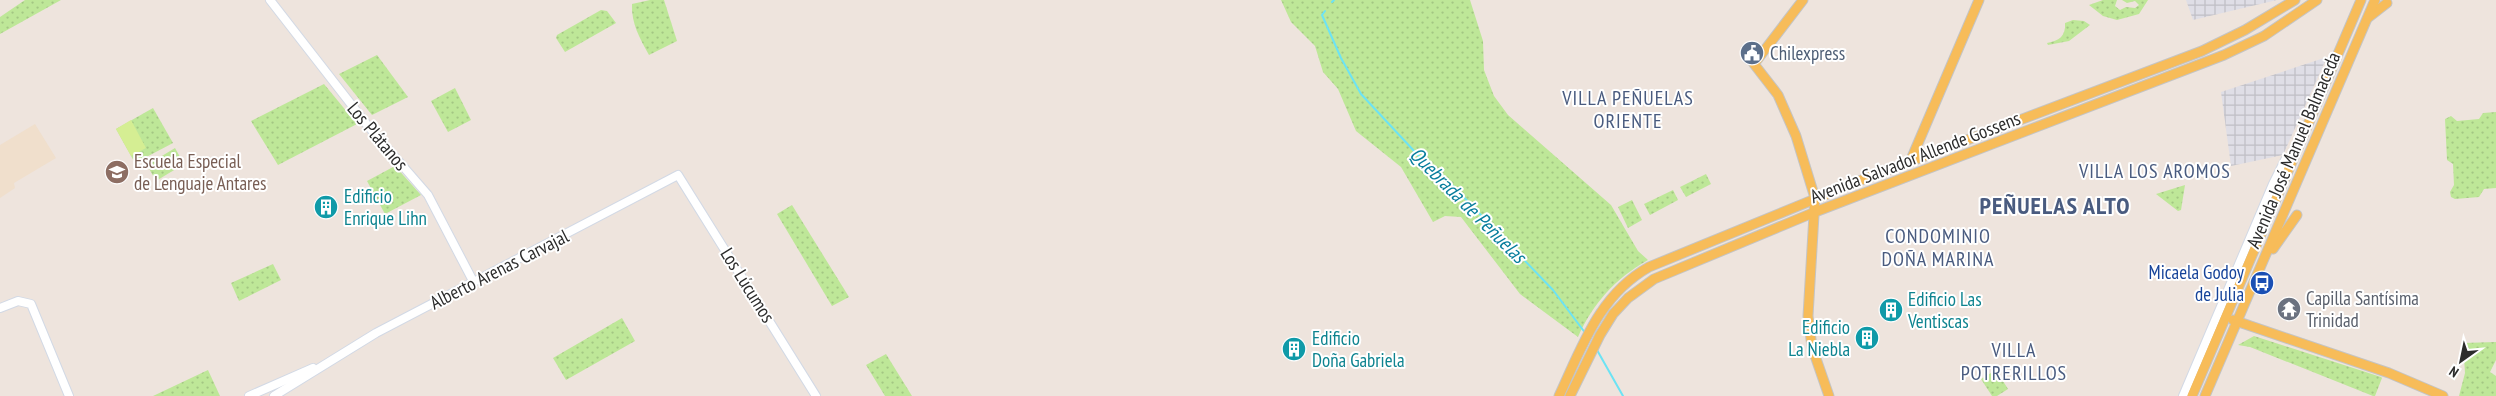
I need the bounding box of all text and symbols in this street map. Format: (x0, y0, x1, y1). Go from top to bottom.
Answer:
public building icon: Chilexpress (1739, 40, 1765, 66)
place label: Chilexpress (1770, 41, 1845, 65)
street label: Avenida José Manuel Balmaceda (2241, 48, 2345, 252)
district label: VILLA PEÑUELAS ORIENTE (1561, 85, 1694, 134)
street label: Los Plátanos (342, 97, 414, 175)
street label: Avenida Salvador Allende Gossens (1806, 106, 2024, 208)
water label: Quebrada de Peñuelas (1404, 141, 1533, 270)
place label: Escuela Especial de Lenguaje Antares (134, 149, 266, 195)
district label: VILLA LOS AROMOS (2078, 158, 2231, 184)
school or university icon: Escuela Especial de Lenguaje Antares (104, 159, 130, 185)
place label: Edificio Enrique Lihn (344, 184, 427, 230)
district label: PEÑUELAS ALTO (1979, 190, 2131, 221)
building icon: Edificio Enrique Lihn (313, 194, 339, 220)
street label: Alberto Arenas Carvajal (426, 223, 573, 314)
district label: CONDOMINIO DOÑA MARINA (1882, 223, 1994, 272)
street label: Los Lúcumos (716, 243, 780, 327)
place label: Micaela Godoy de Julia (2149, 260, 2245, 306)
bus stop icon: Micaela Godoy de Julia (2249, 270, 2275, 296)
place label: Capilla Santísima Trinidad (2306, 286, 2419, 332)
place label: Edificio Las Ventiscas (1907, 287, 1982, 333)
temple icon: Capilla Santísima Trinidad (2276, 296, 2302, 322)
building icon: Edificio Las Ventiscas (1878, 297, 1904, 323)
place label: Edificio La Niebla (1788, 315, 1850, 361)
building icon: Edificio La Niebla (1854, 325, 1880, 351)
place label: Edificio Doña Gabriela (1312, 326, 1405, 372)
building icon: Edificio Doña Gabriela (1281, 336, 1307, 362)
north arrow (2436, 336, 2486, 386)
district label: VILLA POTRERILLOS (1961, 337, 2067, 386)
text: N (2446, 362, 2462, 382)

